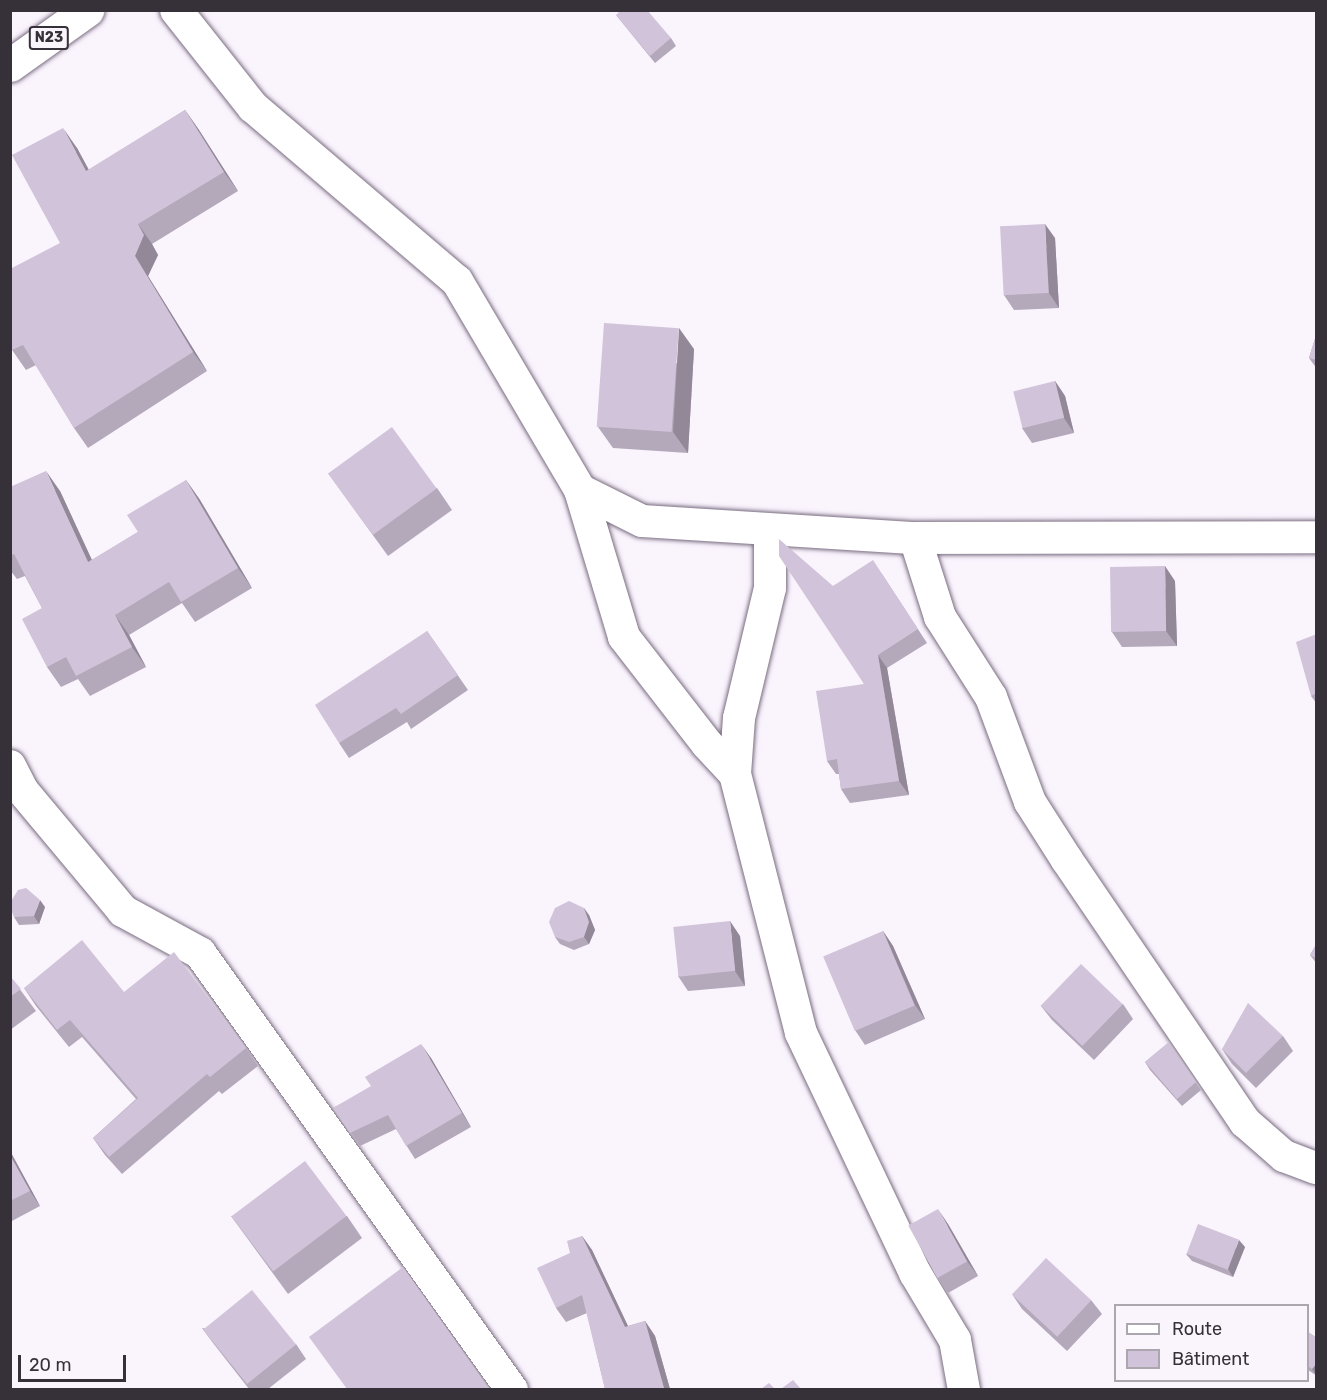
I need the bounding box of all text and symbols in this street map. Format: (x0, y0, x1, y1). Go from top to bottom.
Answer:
road number: N23 (28, 27, 70, 49)
legend (1114, 1304, 1309, 1382)
text: Route (1172, 1318, 1222, 1340)
scale bar (21, 1343, 129, 1381)
text: Bâtiment (1172, 1348, 1249, 1370)
text: 20 m (29, 1354, 71, 1376)

